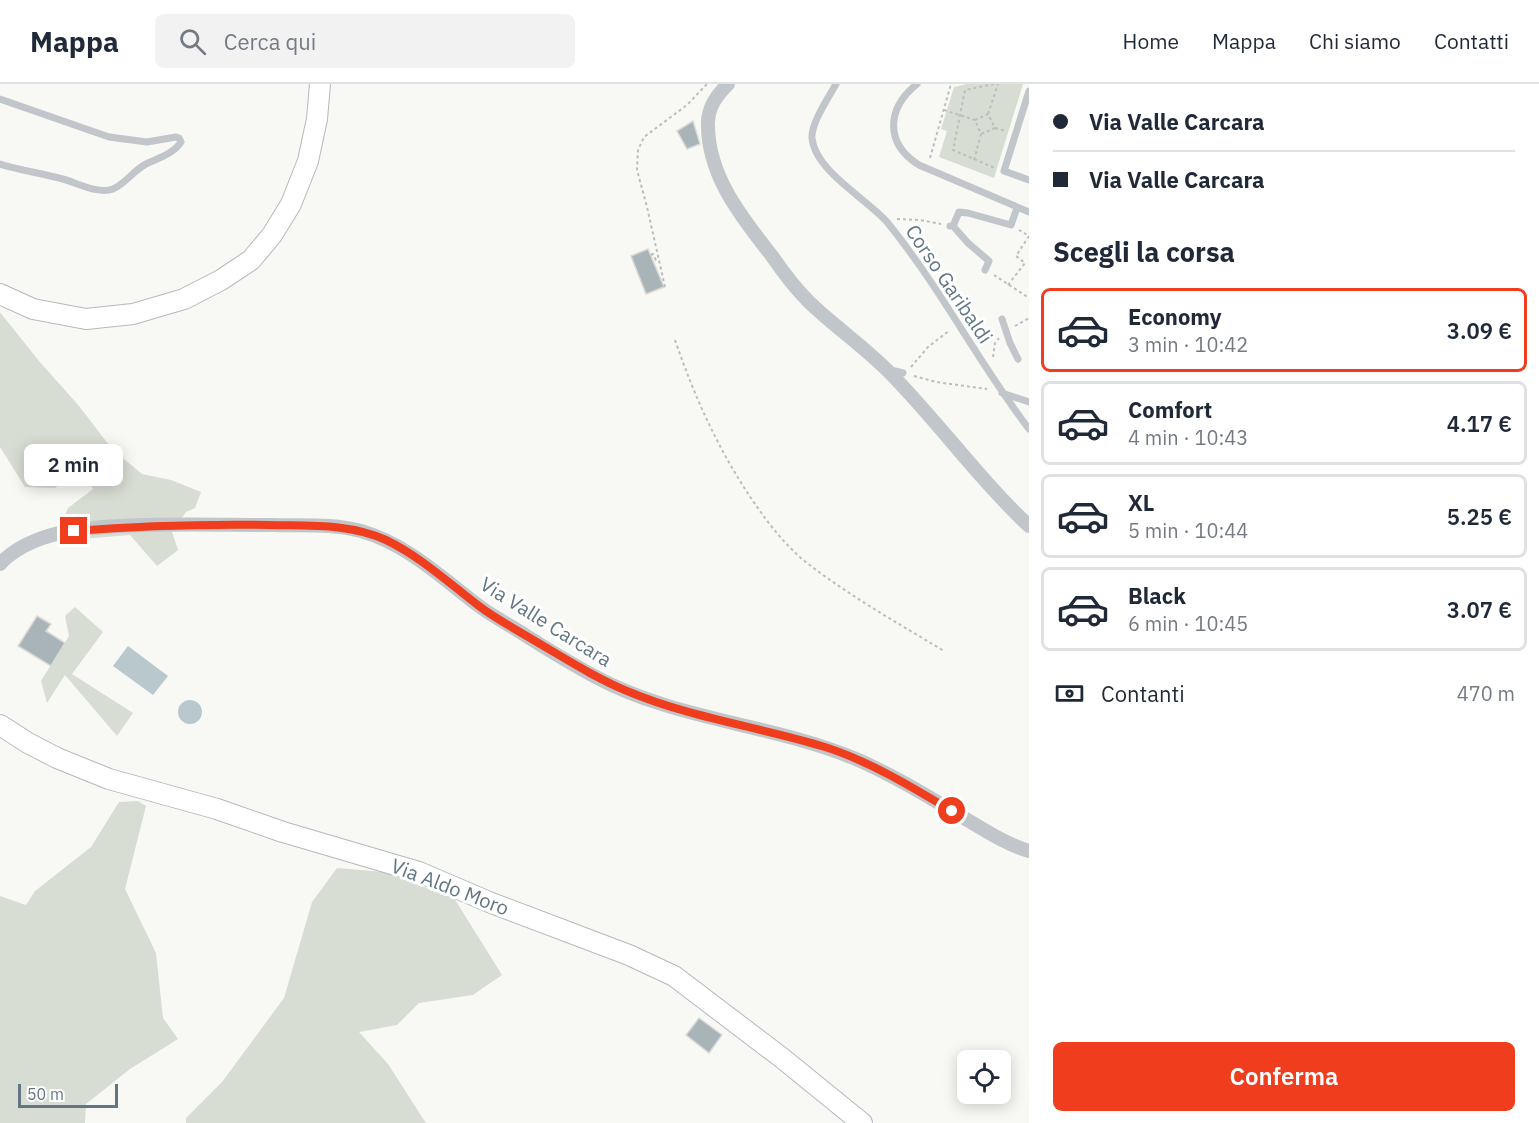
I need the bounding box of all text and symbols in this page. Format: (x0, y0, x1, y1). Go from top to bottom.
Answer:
search box (155, 14, 575, 68)
text: Mappa (30, 23, 119, 60)
icon: search (176, 25, 209, 58)
text: Cerca qui (224, 27, 316, 56)
text: Home (1123, 27, 1179, 55)
text: Mappa (1212, 27, 1276, 55)
text: Chi siamo (1309, 27, 1401, 55)
text: Contatti (1434, 27, 1509, 55)
text: Via Valle Carcara (1089, 107, 1265, 136)
text: Via Valle Carcara (1089, 165, 1265, 194)
street label: Corso Garibaldi (900, 219, 999, 348)
text: Scegli la corsa (1053, 234, 1235, 269)
text: Economy (1128, 302, 1222, 331)
icon: car (1056, 303, 1110, 357)
text: 3.09 € (1447, 316, 1512, 345)
text: 3 min · 10:42 (1128, 331, 1248, 358)
text: Comfort (1128, 395, 1212, 424)
icon: car (1056, 396, 1110, 450)
text: 4.17 € (1447, 409, 1512, 438)
text: 4 min · 10:43 (1128, 424, 1248, 451)
callout: 2 min (25, 444, 124, 486)
text: 2 min (48, 451, 99, 478)
text: XL (1128, 488, 1154, 517)
icon: car (1056, 489, 1110, 543)
text: 5.25 € (1447, 502, 1512, 531)
route end (60, 517, 87, 544)
text: 5 min · 10:44 (1128, 517, 1248, 544)
street label: Via Valle Carcara (475, 570, 617, 673)
text: Black (1128, 581, 1186, 610)
icon: car (1056, 582, 1110, 636)
text: 3.07 € (1447, 595, 1512, 624)
text: 6 min · 10:45 (1128, 610, 1248, 637)
icon: cash (1053, 677, 1086, 710)
text: Contanti (1101, 679, 1185, 708)
text: 470 m (1457, 680, 1515, 707)
route start (938, 797, 965, 824)
street label: Via Aldo Moro (387, 852, 513, 921)
button: Conferma (1053, 1042, 1515, 1111)
map controls (957, 1050, 1011, 1104)
button: locate (957, 1050, 1011, 1104)
scale bar (18, 1081, 118, 1108)
text: 50 m (27, 1084, 64, 1104)

